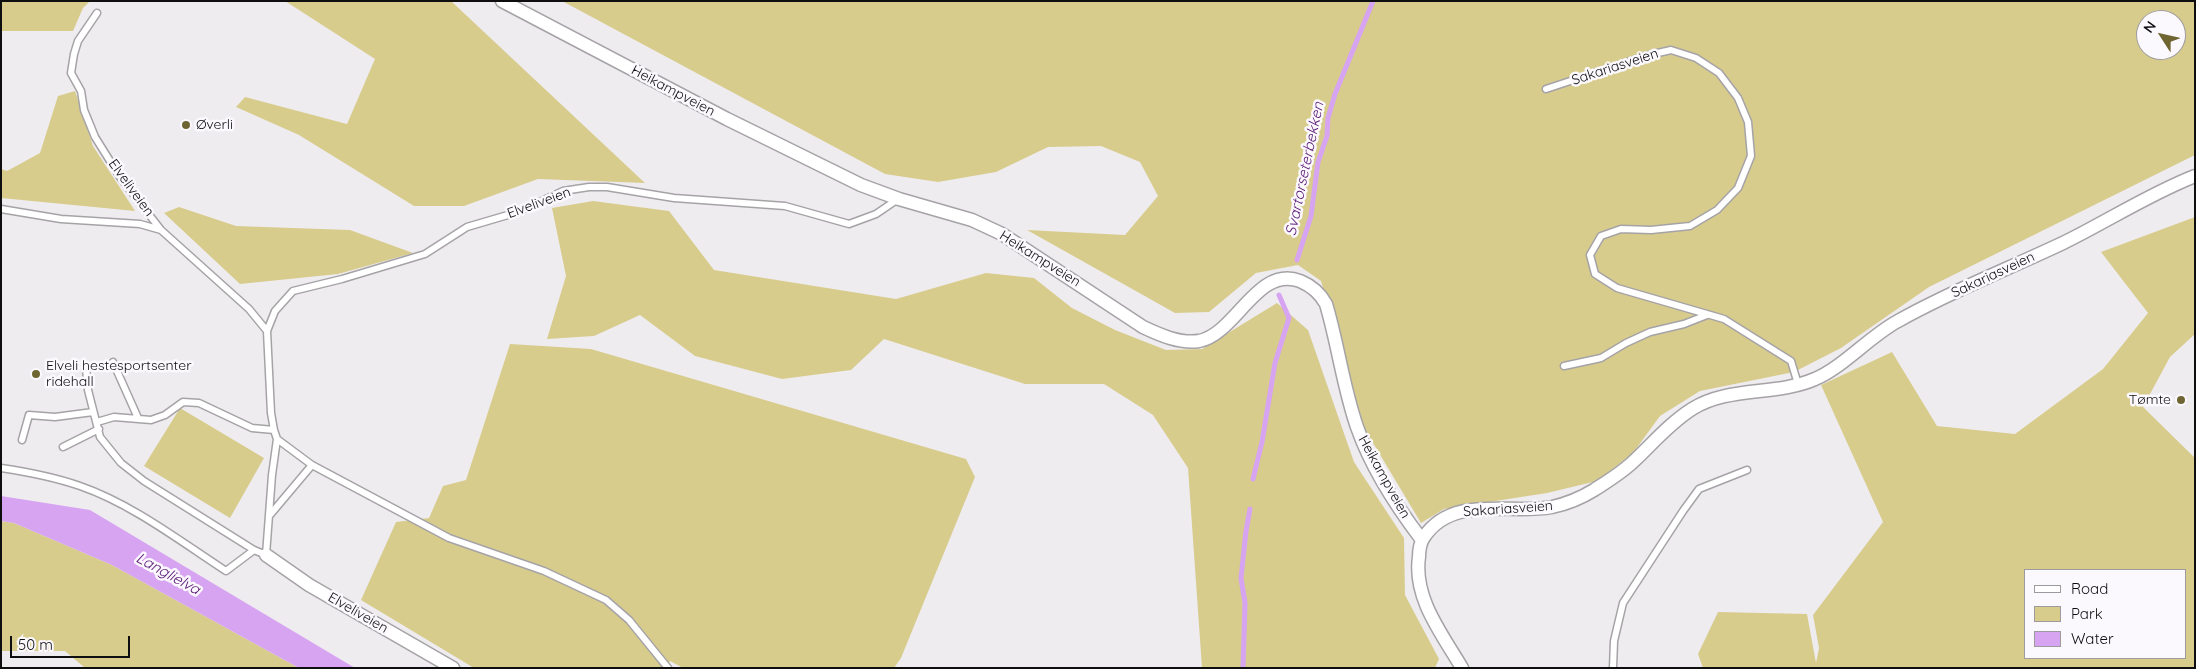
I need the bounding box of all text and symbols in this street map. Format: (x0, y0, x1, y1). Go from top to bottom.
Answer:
north arrow (2136, 10, 2186, 60)
text: N (2139, 18, 2160, 36)
street label: Sakariasveien (1570, 45, 1660, 89)
street label: Heikampveien (628, 62, 718, 120)
water label: Svartorseterbekken (1282, 101, 1328, 237)
place label: Øverli (196, 117, 233, 133)
marker: Øverli (180, 119, 192, 131)
street label: Elveliveien (105, 156, 157, 220)
street label: Elveliveien (505, 184, 573, 222)
street label: Heikampveien (996, 227, 1084, 291)
street label: Sakariasveien (1949, 248, 2037, 302)
place label: Elveli hestesportsenter ridehall (46, 358, 192, 391)
marker: Elveli hestesportsenter ridehall (30, 368, 42, 380)
place label: Tømte (2129, 392, 2171, 408)
marker: Tømte (2175, 394, 2187, 406)
street label: Heikampveien (1354, 433, 1414, 521)
street label: Sakariasveien (1463, 497, 1553, 521)
water label: Langlielva (133, 549, 203, 599)
legend (2024, 569, 2186, 659)
text: Road (2071, 579, 2108, 598)
street label: Elveliveien (325, 589, 391, 637)
text: Park (2071, 604, 2103, 623)
scale bar (12, 626, 132, 658)
text: Water (2071, 629, 2114, 648)
text: 50 m (18, 635, 53, 654)

